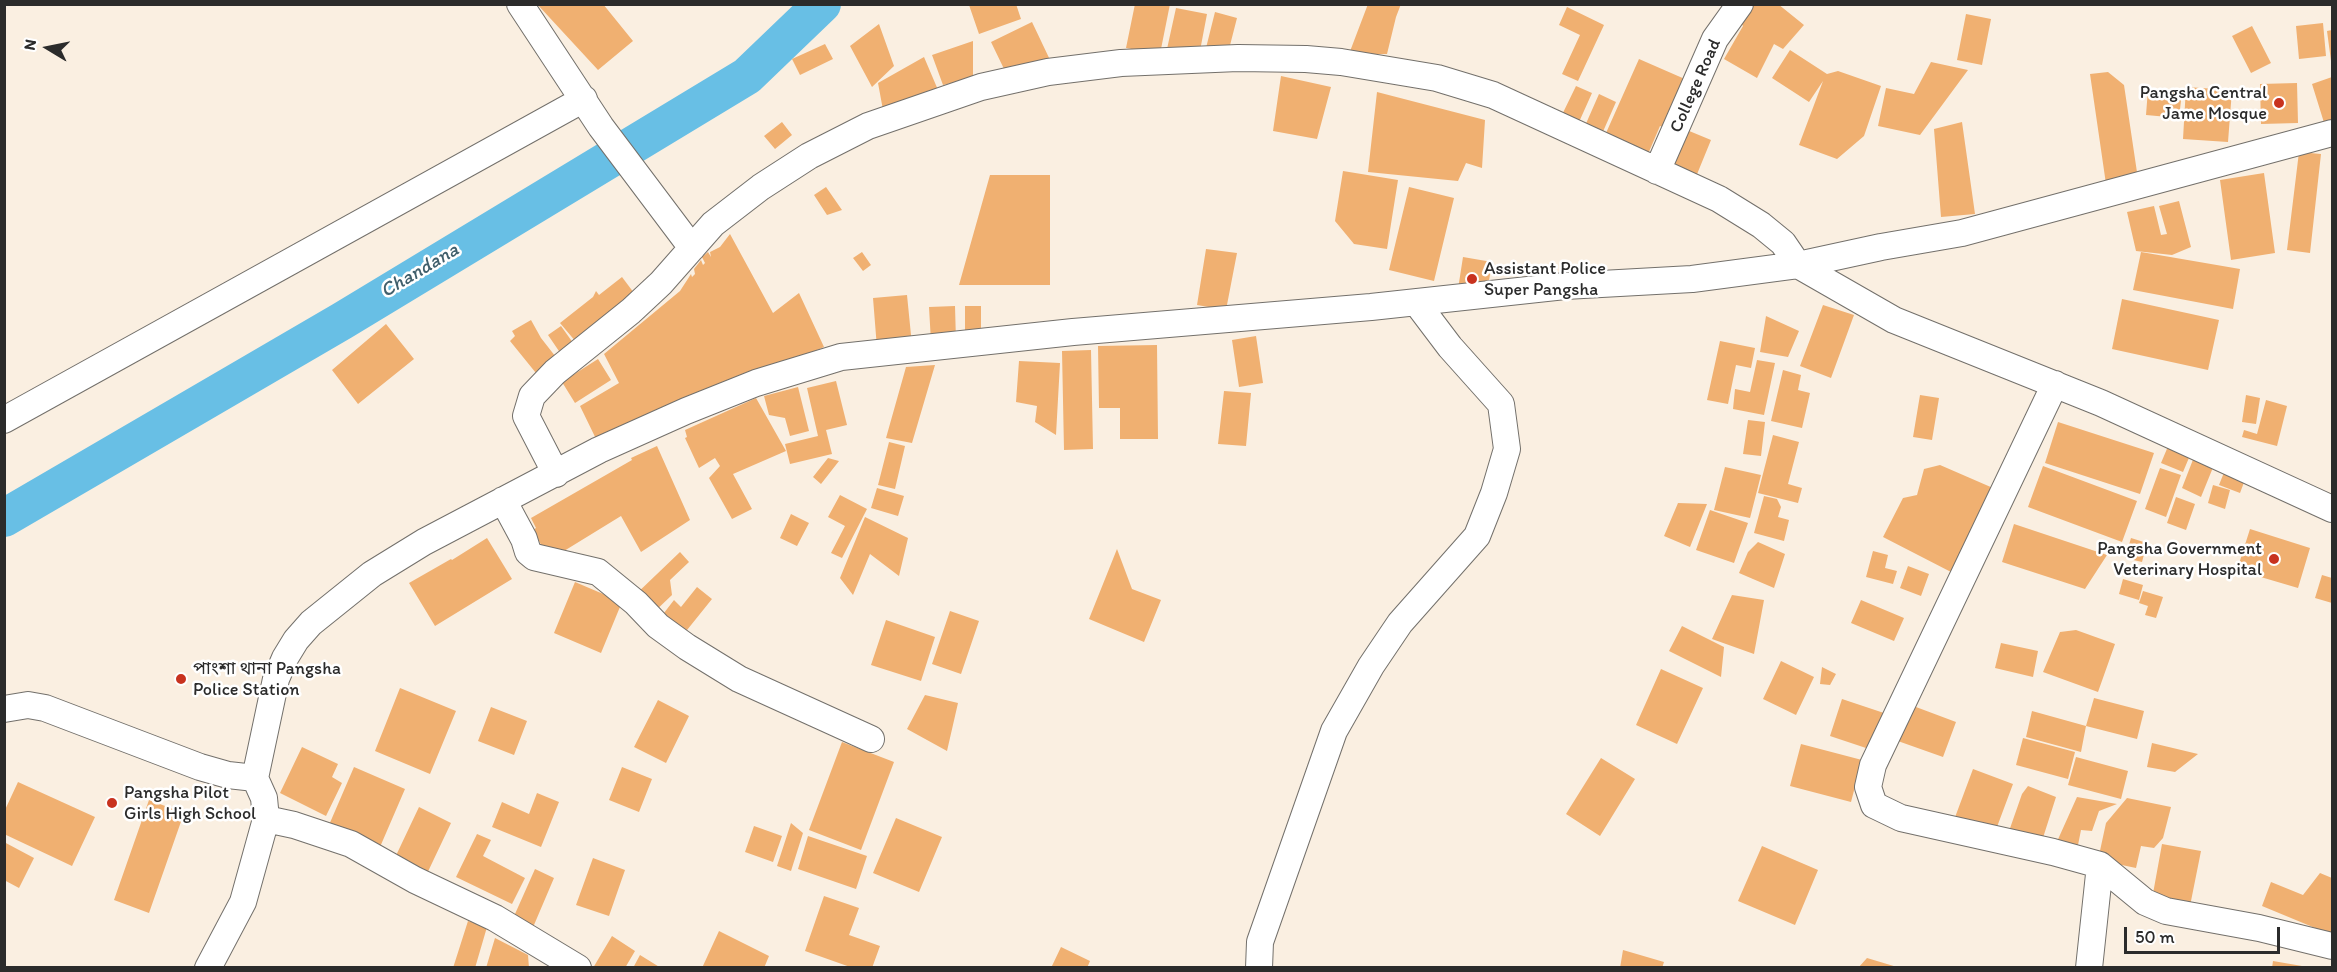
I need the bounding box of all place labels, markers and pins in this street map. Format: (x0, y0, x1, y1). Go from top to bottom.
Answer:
place label: Pangsha Central Jame Mosque (2140, 82, 2267, 124)
marker: Pangsha Central Jame Mosque (2272, 96, 2286, 110)
place label: Assistant Police Super Pangsha (1484, 258, 1606, 300)
marker: Assistant Police Super Pangsha (1465, 272, 1479, 286)
place label: Pangsha Government Veterinary Hospital (2097, 538, 2262, 580)
marker: Pangsha Government Veterinary Hospital (2267, 552, 2281, 566)
place label: পাংশা থানা Pangsha Police Station (193, 658, 341, 700)
marker: পাংশা থানা Pangsha Police Station (174, 672, 188, 686)
place label: Pangsha Pilot Girls High School (124, 782, 256, 824)
marker: Pangsha Pilot Girls High School (105, 796, 119, 810)

